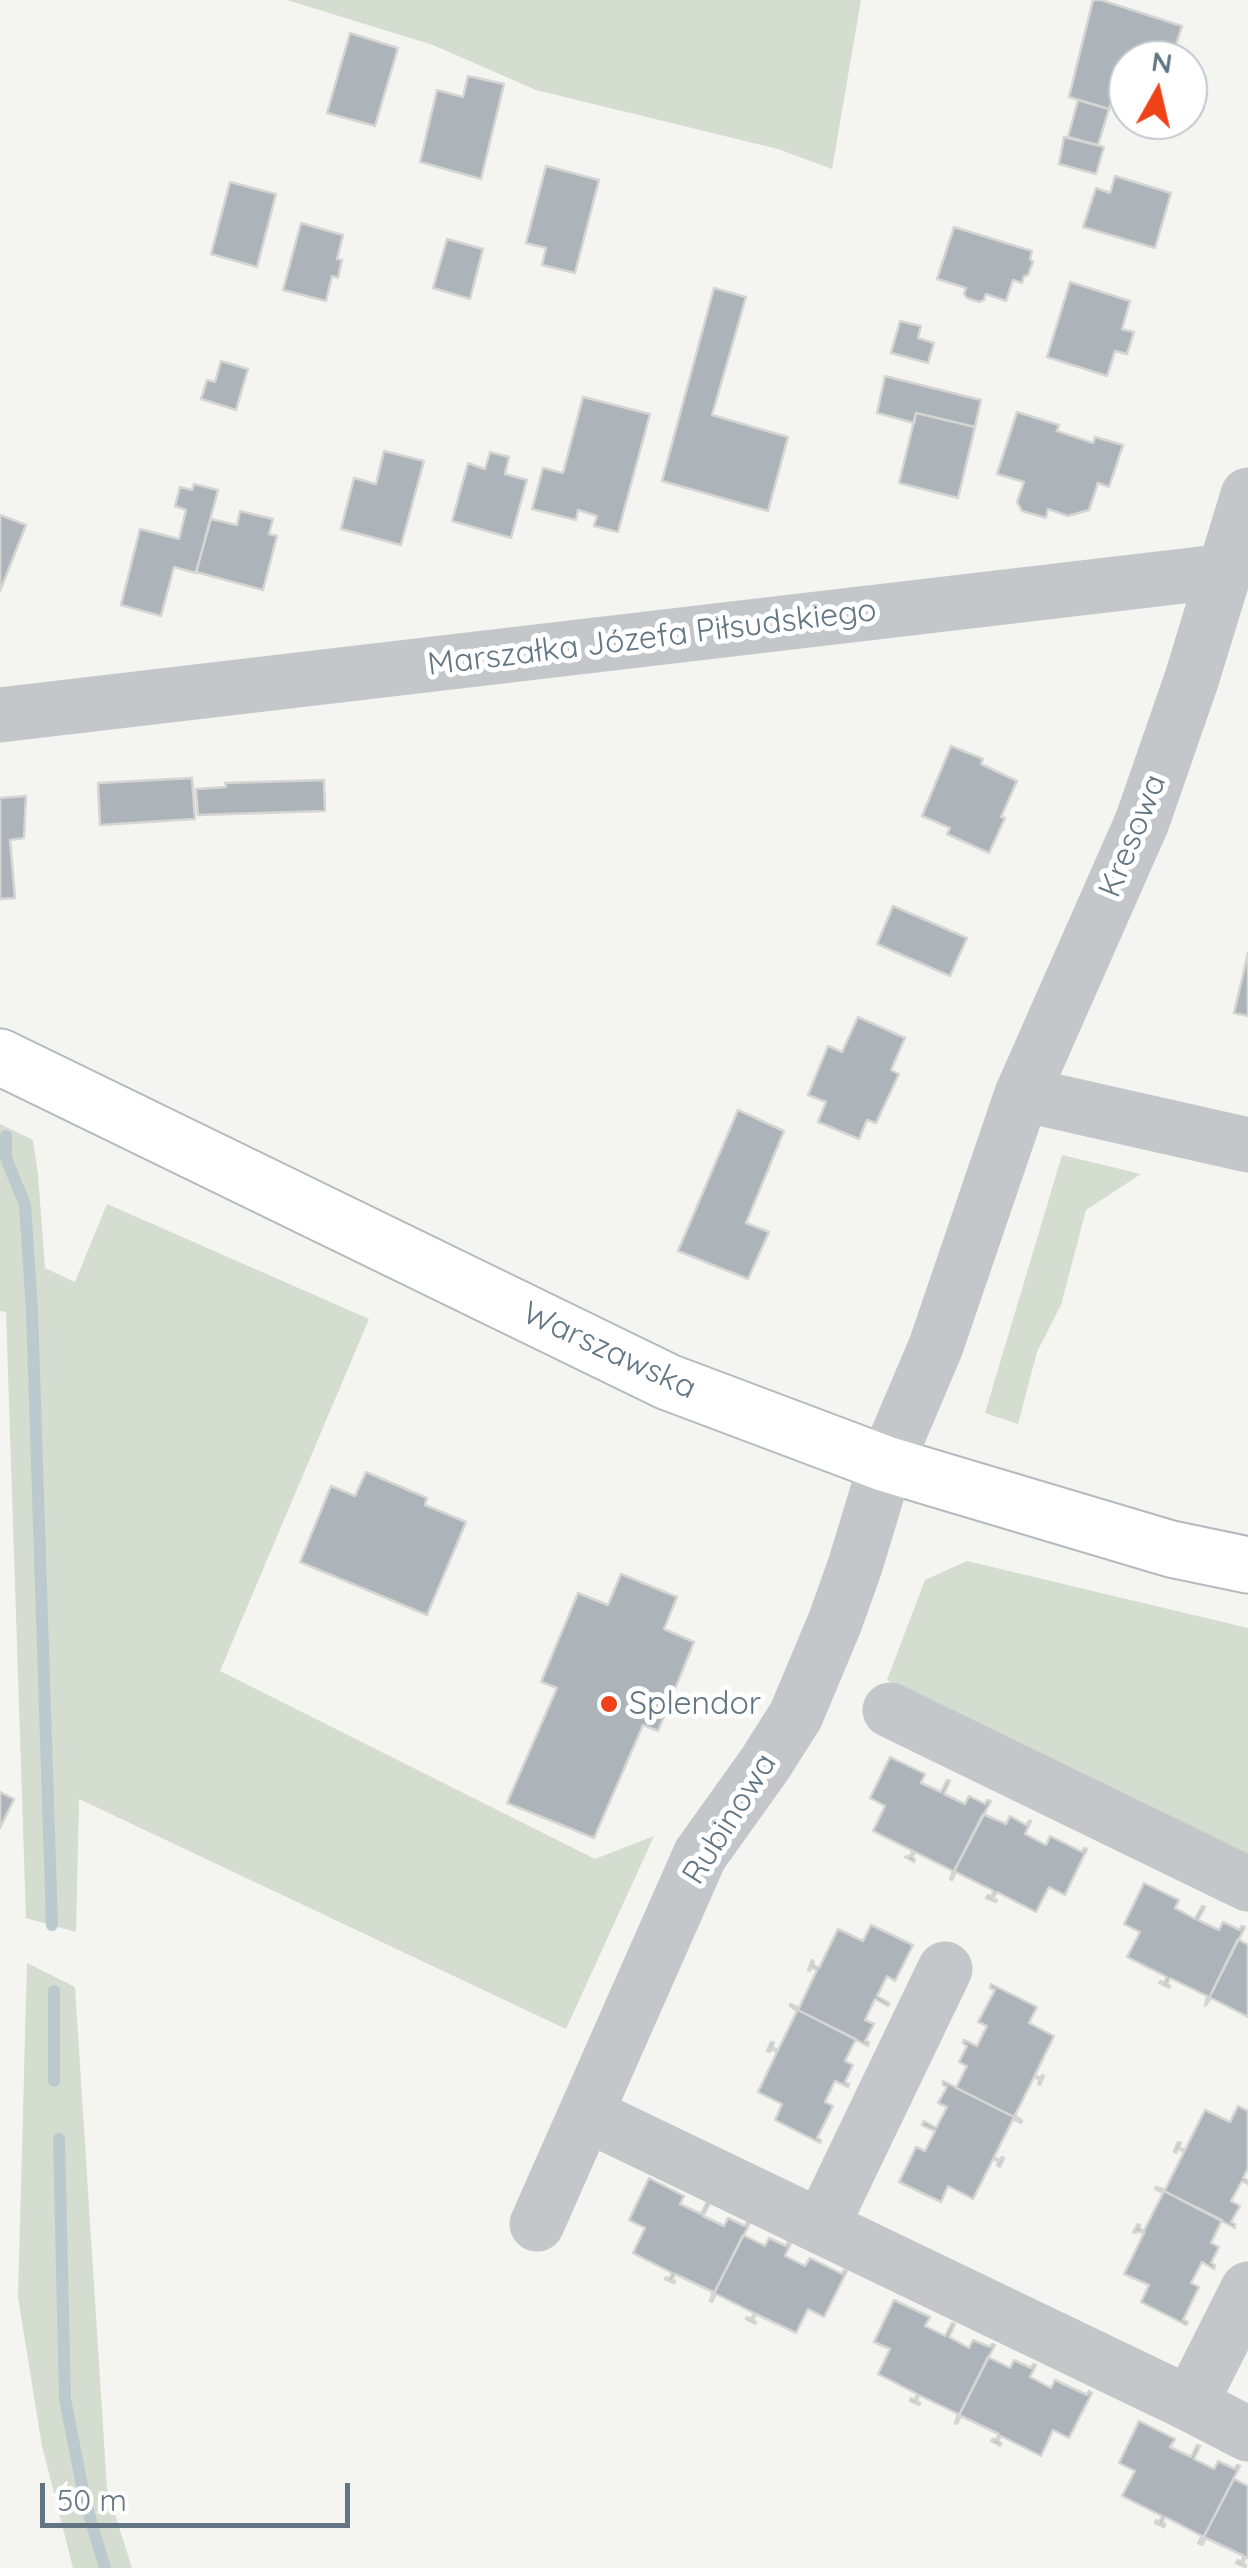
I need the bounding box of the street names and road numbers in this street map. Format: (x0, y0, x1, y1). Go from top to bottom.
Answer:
street label: Marszałka Józefa Piłsudskiego (425, 591, 879, 685)
street label: Kresowa (1091, 769, 1175, 903)
street label: Warszawska (516, 1294, 702, 1408)
street label: Rubinowa (675, 1747, 785, 1891)

